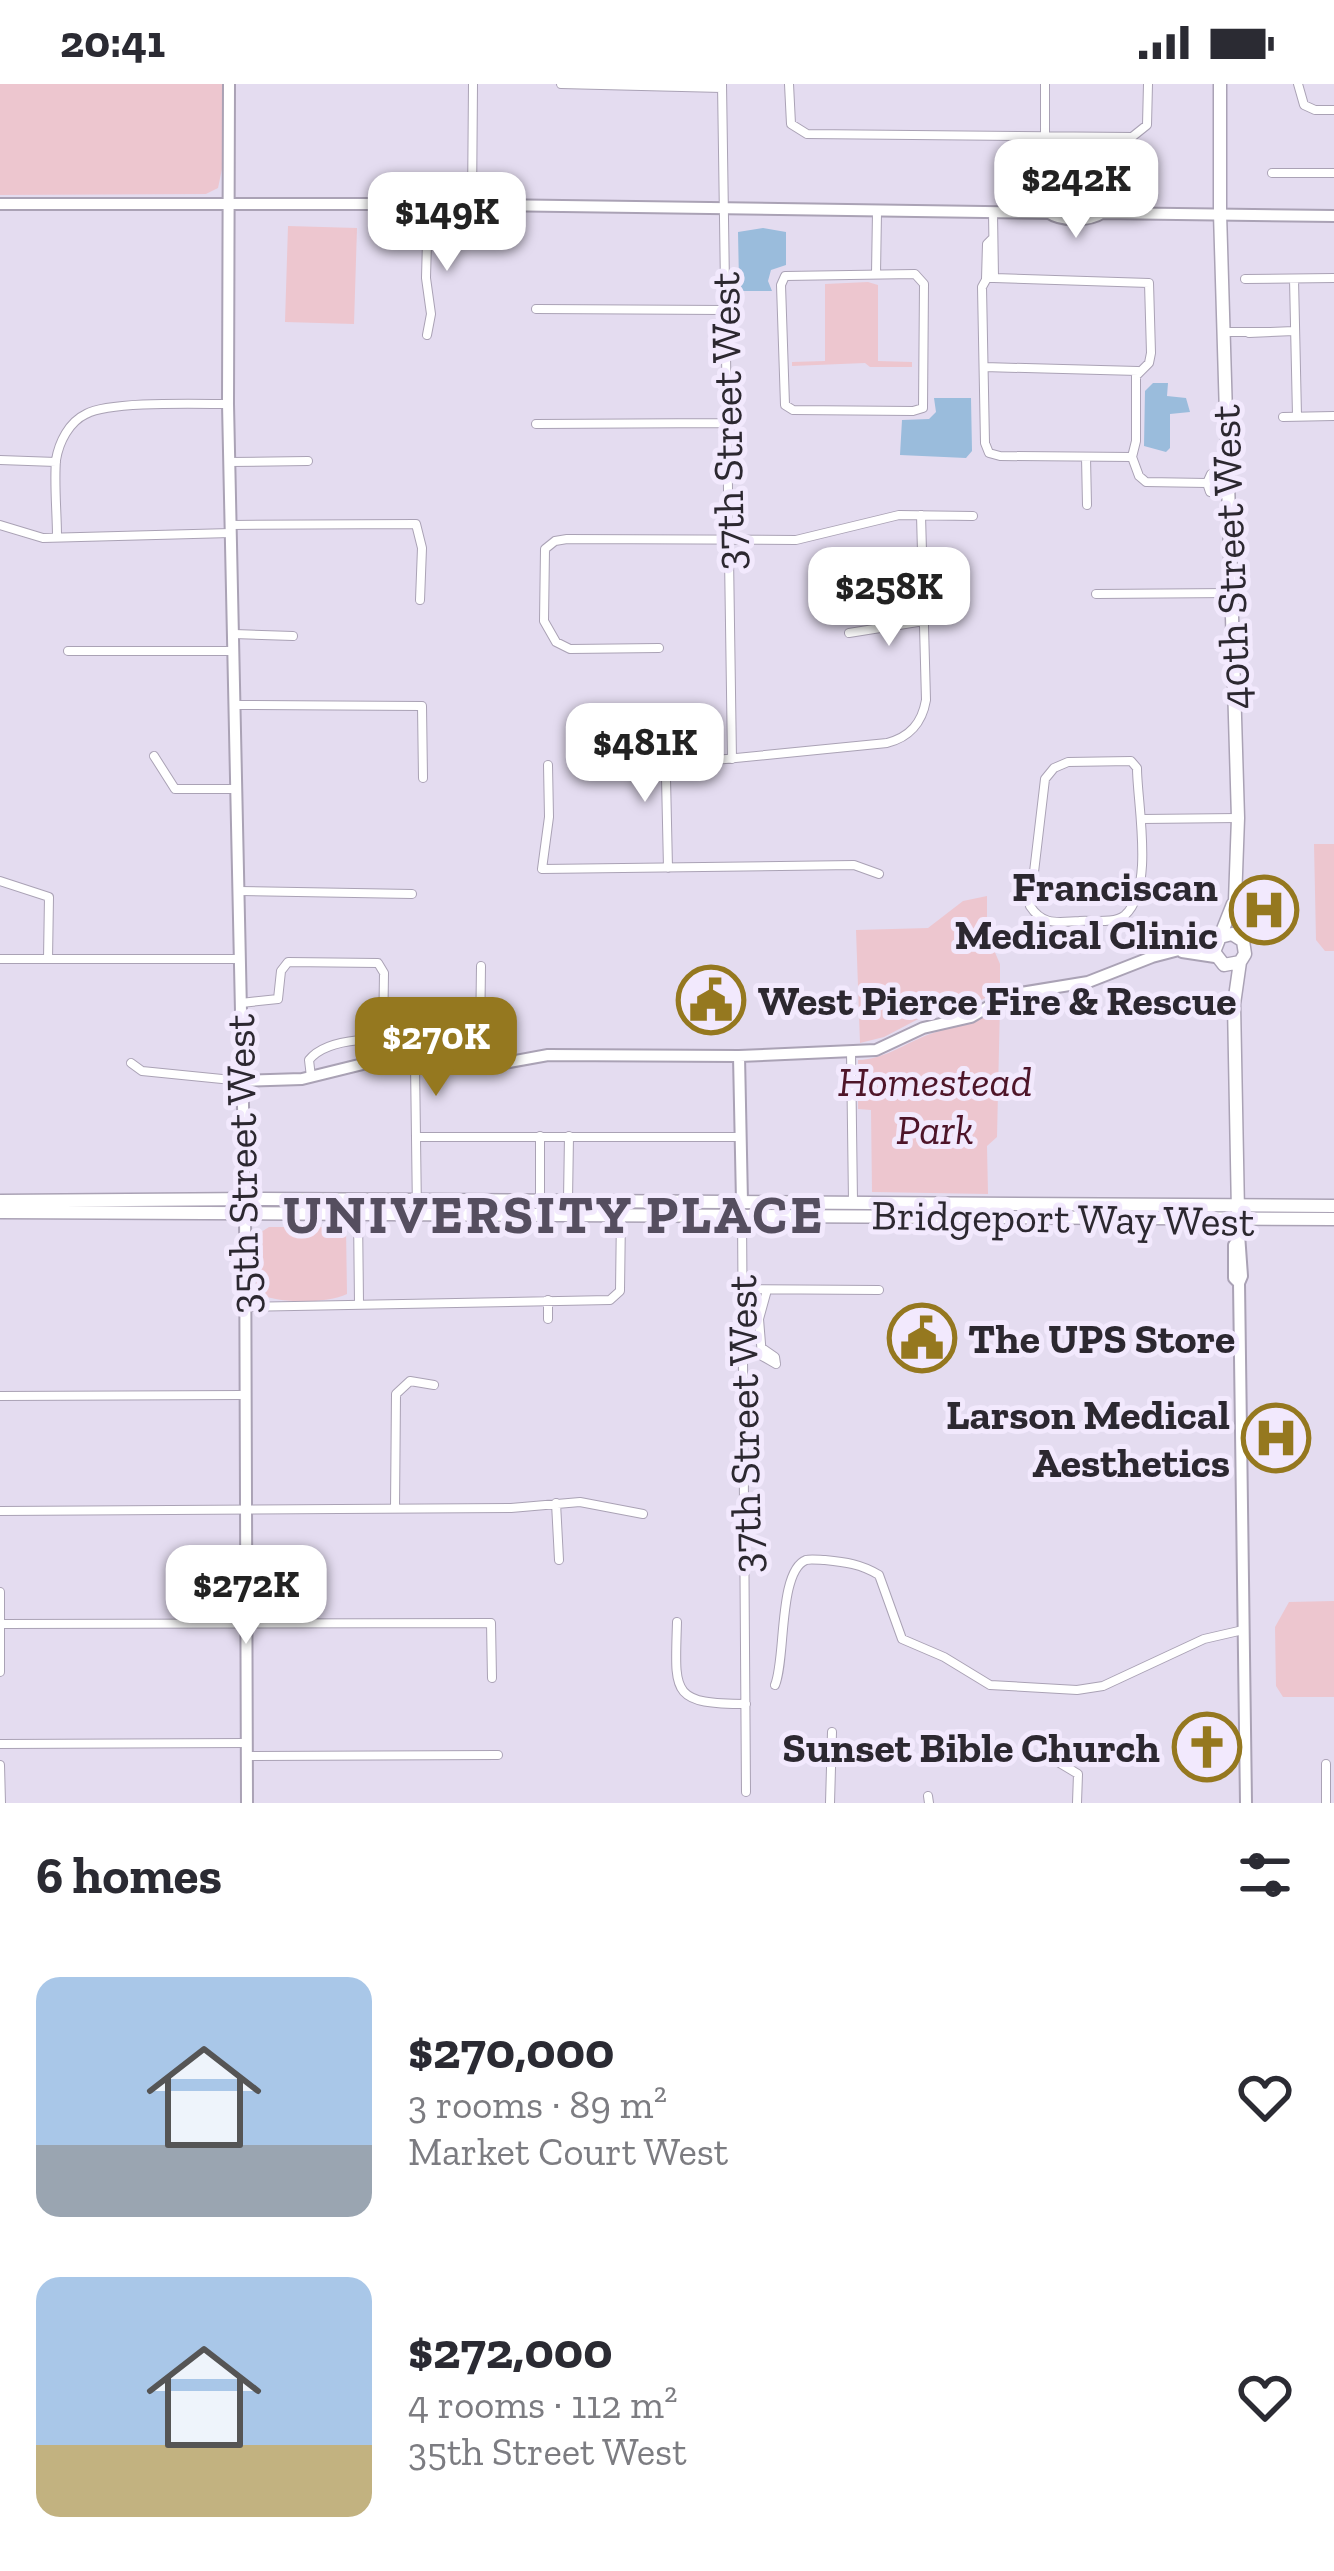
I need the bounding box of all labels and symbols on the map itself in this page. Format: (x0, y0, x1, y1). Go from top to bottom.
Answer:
pin: $242K (992, 139, 1160, 241)
pin: $149K (363, 172, 531, 274)
street label: 37th Street West (699, 271, 755, 571)
street label: 40th Street West (1199, 403, 1261, 710)
pin: $258K (805, 547, 973, 649)
pin: $481K (561, 703, 729, 805)
place label: Franciscan Medical Clinic (955, 861, 1218, 960)
hospital icon: Franciscan Medical Clinic (1229, 875, 1299, 945)
public building icon: West Pierce Fire & Rescue (676, 965, 746, 1035)
place label: West Pierce Fire & Rescue (758, 975, 1237, 1026)
pin: $270K (352, 997, 520, 1099)
street label: 35th Street West (214, 1013, 270, 1314)
park label: Homestead Park (838, 1056, 1032, 1155)
district label: UNIVERSITY PLACE (283, 1182, 825, 1247)
street label: Bridgeport Way West (871, 1189, 1255, 1247)
street label: 37th Street West (716, 1274, 772, 1574)
public building icon: The UPS Store (887, 1303, 957, 1373)
place label: The UPS Store (968, 1313, 1235, 1364)
place label: Larson Medical Aesthetics (946, 1389, 1230, 1488)
hospital icon: Larson Medical Aesthetics (1241, 1403, 1311, 1473)
pin: $272K (162, 1545, 330, 1647)
church icon: Sunset Bible Church (1172, 1712, 1242, 1782)
place label: Sunset Bible Church (782, 1722, 1160, 1773)

